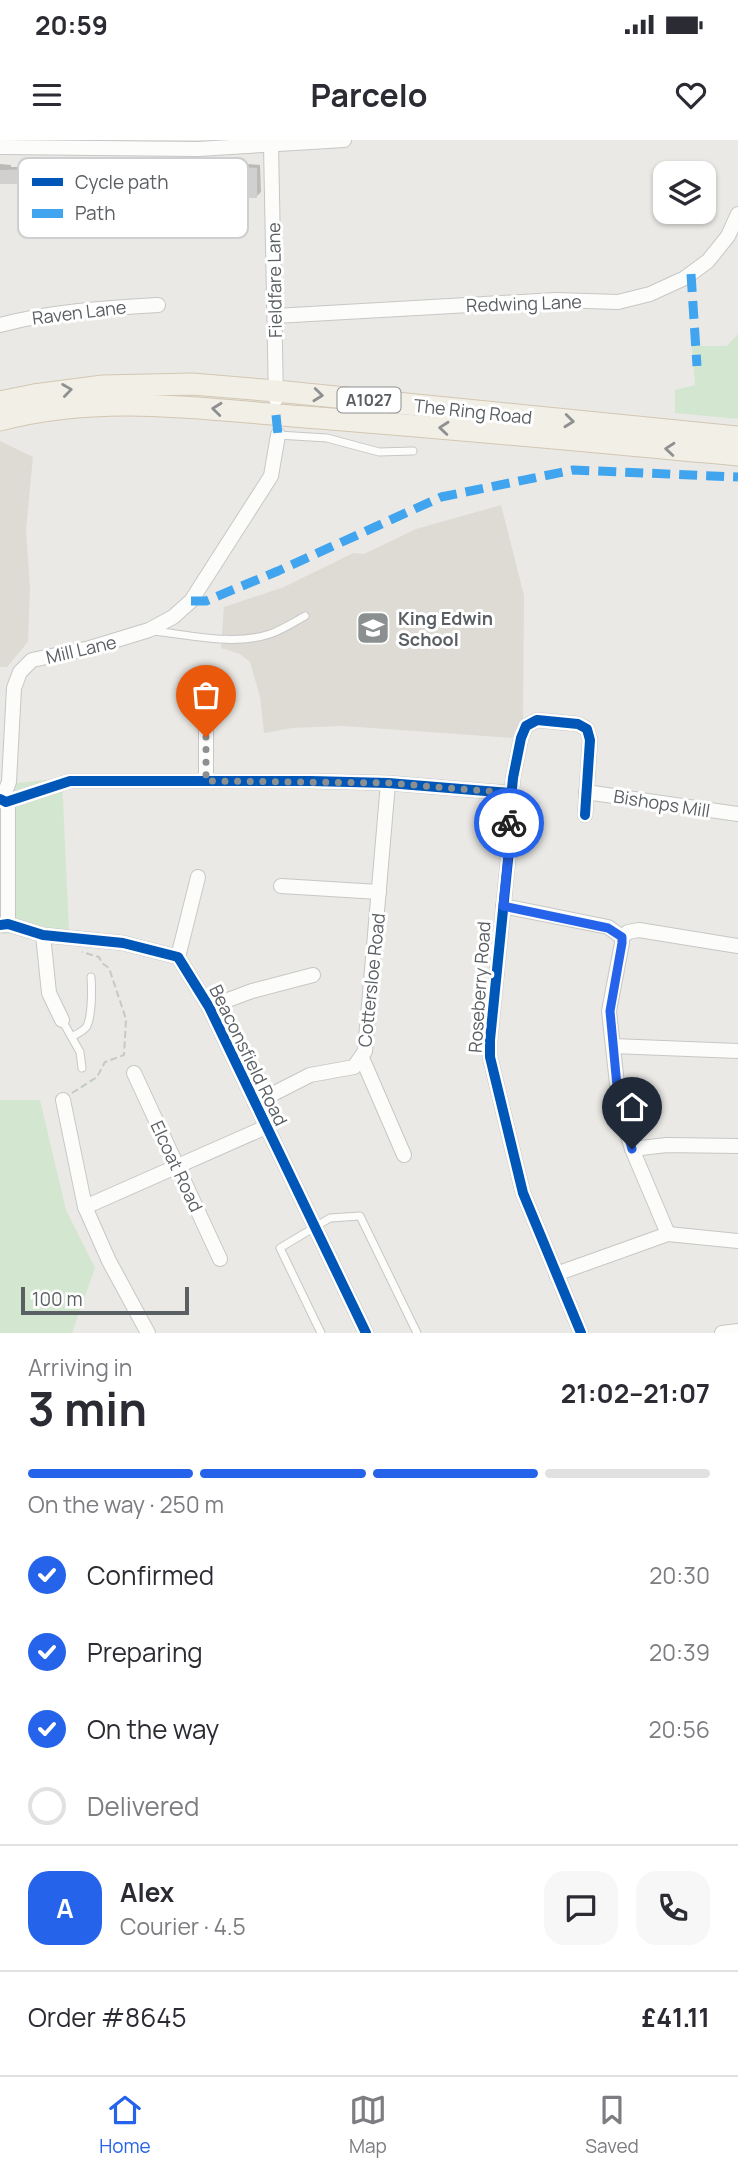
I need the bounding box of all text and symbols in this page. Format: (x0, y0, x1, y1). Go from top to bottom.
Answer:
text: 20:59 (35, 7, 108, 43)
text: Parcelo (311, 73, 427, 117)
icon: menu (28, 76, 66, 114)
icon: heart (672, 76, 710, 114)
legend (18, 158, 248, 238)
map controls (653, 161, 716, 224)
button: layers (653, 161, 716, 224)
text: Cycle path (75, 169, 169, 195)
text: Path (75, 200, 115, 226)
street label: Fieldfare Lane (261, 222, 287, 338)
street label: Redwing Lane (466, 289, 582, 317)
street label: Raven Lane (31, 294, 127, 330)
one-way arrow (61, 383, 73, 398)
one-way arrow (313, 387, 324, 402)
road number: A1027 (338, 388, 400, 412)
street label: The Ring Road (413, 393, 533, 429)
one-way arrow (211, 401, 223, 416)
one-way arrow (563, 413, 575, 428)
one-way arrow (438, 421, 449, 436)
one-way arrow (664, 442, 675, 457)
place label: King Edwin School (398, 606, 493, 651)
school or university icon: King Edwin School (354, 609, 392, 647)
street label: Mill Lane (43, 629, 119, 669)
pin (176, 665, 236, 737)
icon: bag (187, 676, 225, 714)
street label: Bishops Mill (612, 784, 712, 822)
courier (474, 788, 544, 858)
icon: bike (490, 804, 528, 842)
street label: Cottersloe Road (352, 912, 390, 1048)
street label: Roseberry Road (462, 920, 496, 1054)
street label: Beaconsfield Road (204, 980, 294, 1130)
pin (602, 1077, 662, 1149)
icon: home (613, 1088, 651, 1126)
street label: Elcoat Road (145, 1116, 209, 1216)
scale bar (21, 1284, 189, 1316)
text: 100 m (32, 1286, 83, 1312)
text: Arriving in (28, 1351, 133, 1383)
text: 21:02–21:07 (561, 1375, 710, 1411)
text: 3 min (28, 1377, 147, 1440)
text: On the way · 250 m (28, 1488, 224, 1520)
icon: check (28, 1556, 66, 1594)
text: Confirmed (87, 1557, 214, 1593)
text: 20:30 (649, 1559, 710, 1591)
icon: check (28, 1633, 66, 1671)
text: Preparing (87, 1634, 203, 1670)
text: 20:39 (649, 1636, 710, 1668)
icon: check (28, 1710, 66, 1748)
text: On the way (87, 1711, 219, 1747)
text: 20:56 (648, 1713, 710, 1745)
text: Delivered (87, 1788, 199, 1824)
button: chat (544, 1871, 618, 1945)
button: phone (636, 1871, 710, 1945)
text: Alex (120, 1874, 174, 1910)
text: A (56, 1890, 74, 1926)
text: Courier · 4.5 (120, 1910, 246, 1942)
text: Order #8645 (28, 1999, 187, 2035)
text: £41.11 (641, 1999, 710, 2035)
tab: Home (99, 2091, 151, 2159)
tab: Map (349, 2091, 387, 2159)
tab: Saved (585, 2091, 639, 2159)

